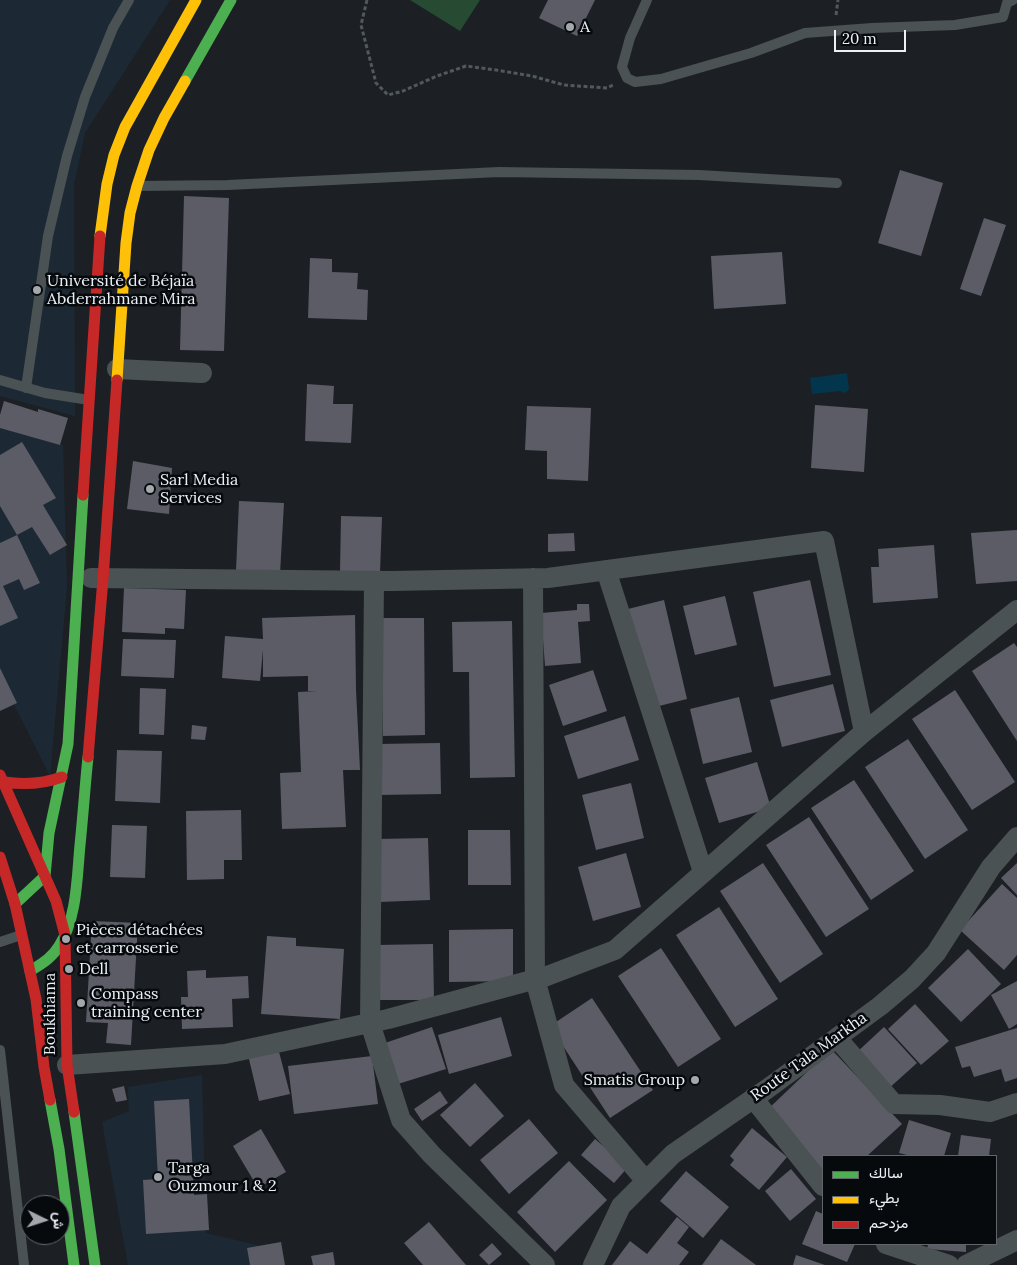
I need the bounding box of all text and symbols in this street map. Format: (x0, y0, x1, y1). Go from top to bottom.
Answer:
place label: A (580, 17, 590, 37)
scale bar (837, 20, 910, 52)
marker: A (564, 21, 576, 33)
text: 20 m (842, 29, 877, 48)
place label: Université de Béjaïa Abderrahmane Mira (47, 271, 196, 309)
marker: Université de Béjaïa Abderrahmane Mira (31, 284, 43, 296)
place label: Sarl Media Services (160, 470, 238, 508)
marker: Sarl Media Services (144, 483, 156, 495)
place label: Pièces détachées et carrosserie (76, 920, 203, 958)
marker: Pièces détachées et carrosserie (60, 933, 72, 945)
place label: Dell (79, 959, 108, 979)
marker: Dell (63, 963, 75, 975)
street label: Boukhiama (40, 973, 60, 1055)
place label: Compass training center (91, 984, 202, 1022)
marker: Compass training center (75, 997, 87, 1009)
street label: Route Tala Markha (747, 1008, 871, 1106)
place label: Smatis Group (584, 1070, 685, 1090)
marker: Smatis Group (689, 1074, 701, 1086)
legend (822, 1155, 997, 1245)
place label: Targa Ouzmour 1 & 2 (168, 1158, 277, 1196)
text: سالك (869, 1163, 903, 1182)
marker: Targa Ouzmour 1 & 2 (152, 1171, 164, 1183)
text: بطيء (869, 1188, 899, 1207)
north arrow (20, 1195, 70, 1245)
text: ش (49, 1212, 69, 1230)
text: مزدحم (869, 1213, 908, 1232)

